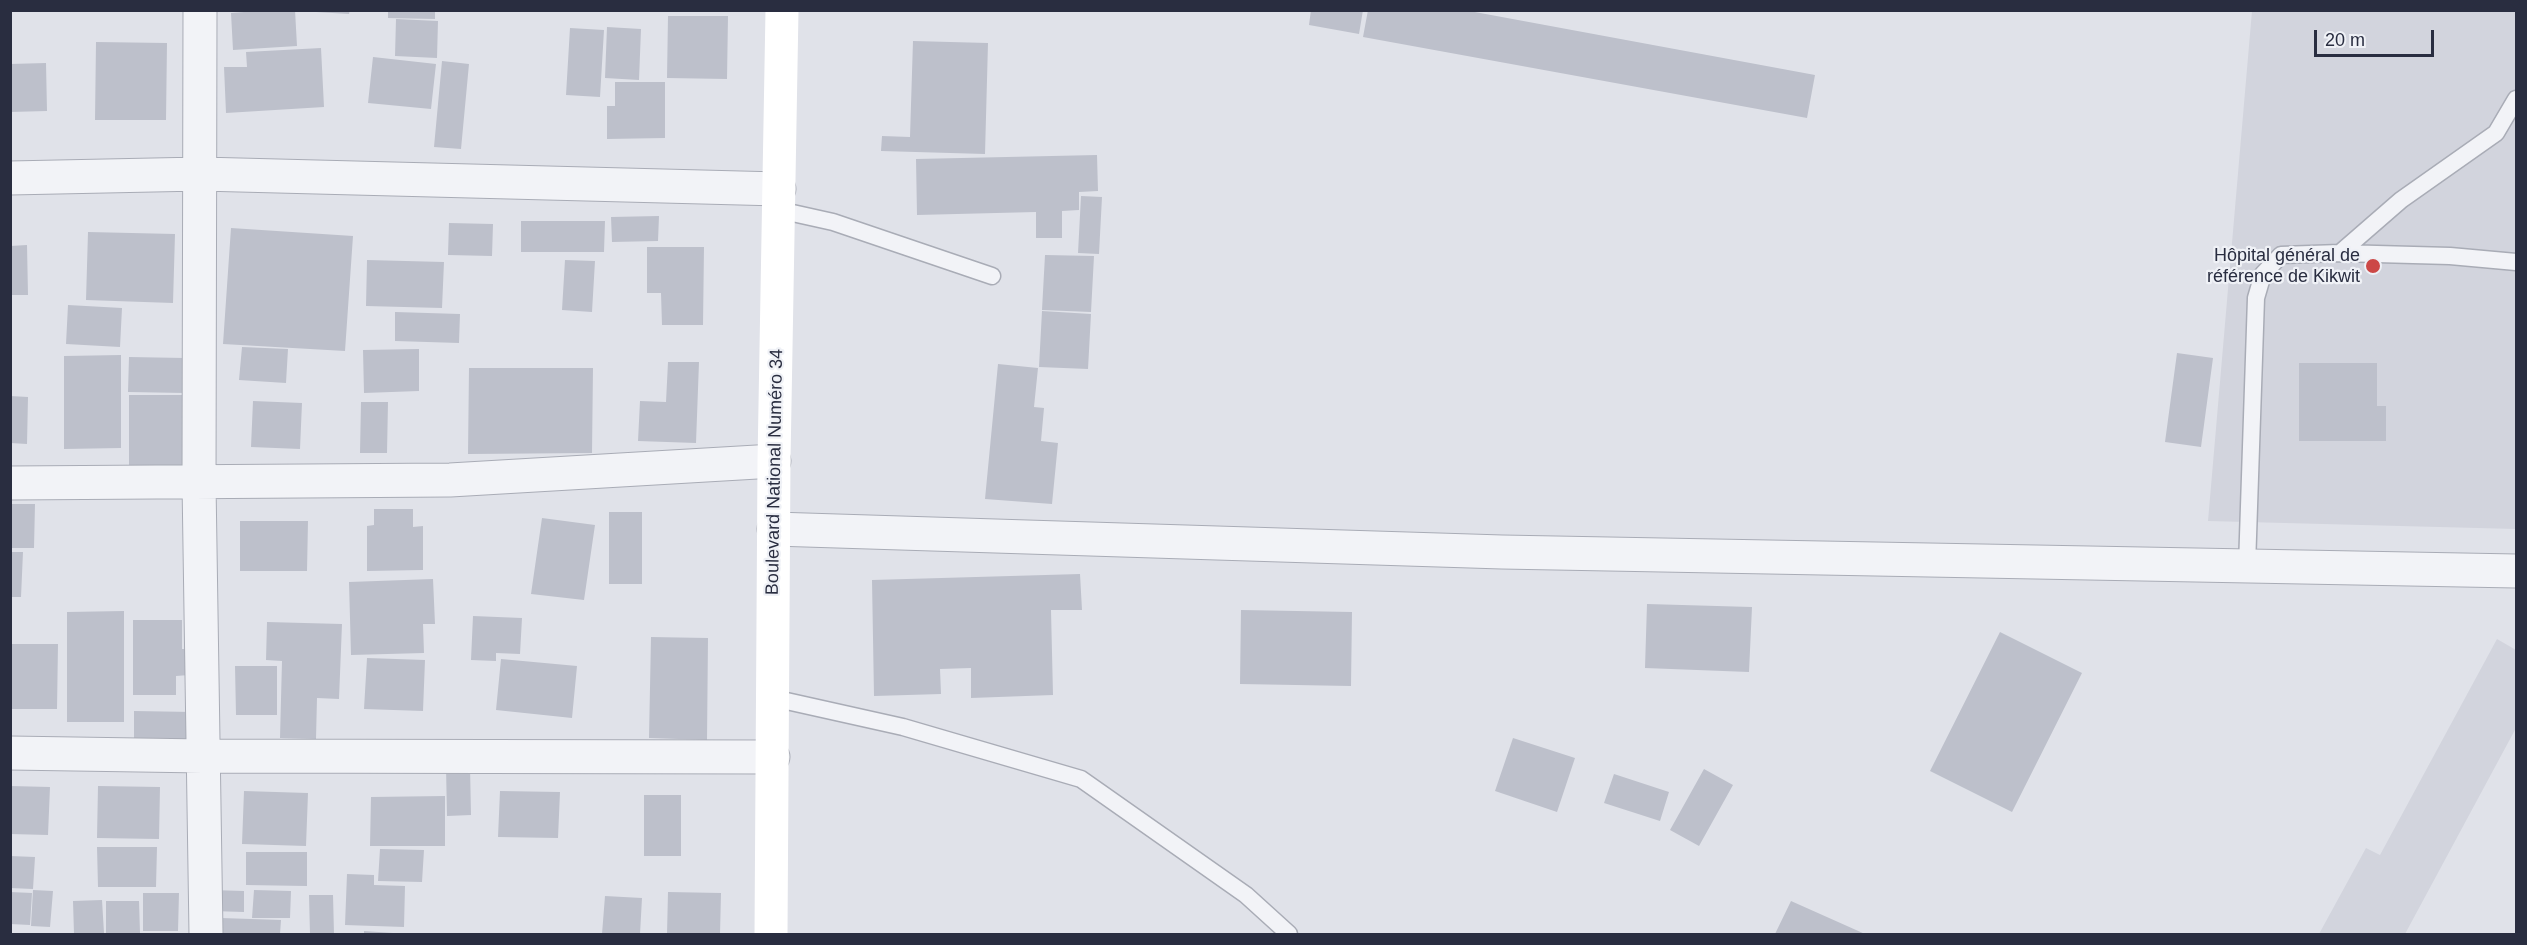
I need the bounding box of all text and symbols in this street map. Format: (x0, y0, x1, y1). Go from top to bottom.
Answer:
scale bar (2317, 18, 2437, 56)
text: 20 m (2325, 30, 2365, 50)
place label: Hôpital général de référence de Kikwit (2207, 245, 2360, 288)
marker: Hôpital général de référence de Kikwit (2364, 257, 2382, 275)
street label: Boulevard National Numéro 34 (762, 349, 788, 595)

